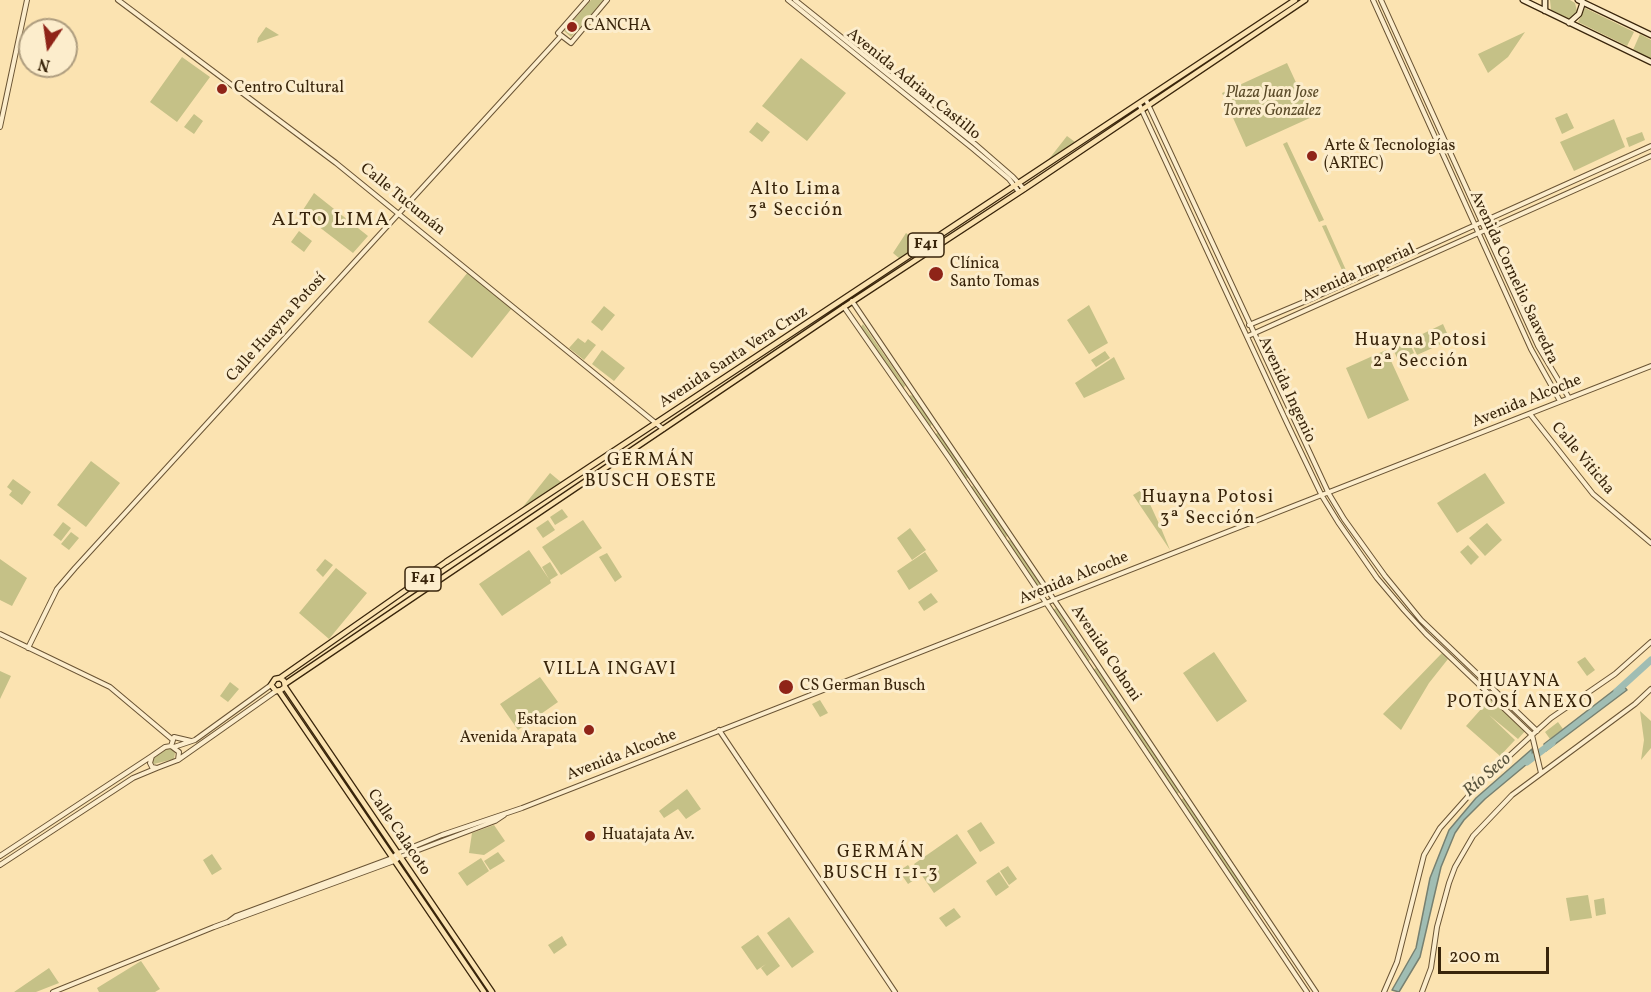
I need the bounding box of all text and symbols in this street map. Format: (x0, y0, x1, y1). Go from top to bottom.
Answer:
place label: CANCHA (584, 17, 651, 37)
north arrow (18, 18, 78, 78)
marker: CANCHA (565, 20, 579, 34)
street label: Avenida Adrian Castillo (842, 25, 984, 145)
text: N (36, 52, 53, 76)
place label: Centro Cultural (234, 79, 344, 99)
marker: Centro Cultural (215, 82, 229, 96)
park label: Plaza Juan Jose Torres Gonzalez (1223, 84, 1321, 122)
place label: Arte & Tecnologías (ARTEC) (1324, 137, 1455, 175)
marker: Arte & Tecnologías (ARTEC) (1305, 149, 1319, 163)
street label: Calle Tucumán (355, 160, 449, 240)
district label: Alto Lima 3ª Sección (750, 180, 842, 222)
street label: Avenida Cornelio Saavedra (1464, 188, 1562, 368)
district label: ALTO LIMA (271, 209, 391, 233)
road number: F41 (908, 233, 944, 257)
street label: Avenida Imperial (1300, 241, 1418, 307)
place label: Clínica Santo Tomas (950, 255, 1039, 293)
marker: Clínica Santo Tomas (927, 265, 945, 283)
street label: Calle Huayna Potosí (223, 270, 331, 386)
street label: Avenida Santa Vera Cruz (656, 303, 812, 413)
district label: Huayna Potosi 2ª Sección (1354, 331, 1488, 374)
street label: Avenida Ingenio (1253, 334, 1319, 446)
street label: Avenida Alcoche (1469, 371, 1585, 433)
street label: Calle Viticha (1546, 419, 1618, 499)
district label: GERMÁN BUSCH OESTE (585, 451, 717, 494)
district label: Huayna Potosi 3ª Sección (1141, 488, 1275, 530)
street label: Avenida Alcoche (1016, 548, 1132, 610)
road number: F41 (405, 567, 441, 591)
street label: Avenida Cohoni (1066, 602, 1144, 706)
district label: VILLA INGAVI (543, 660, 677, 682)
district label: HUAYNA POTOSÍ ANEXO (1447, 672, 1593, 714)
place label: CS German Busch (800, 677, 925, 697)
marker: CS German Busch (777, 678, 795, 696)
place label: Estacion Avenida Arapata (460, 711, 577, 749)
marker: Estacion Avenida Arapata (582, 723, 596, 737)
street label: Avenida Alcoche (564, 726, 680, 786)
water label: Río Seco (1459, 749, 1517, 803)
street label: Calle Calacoto (362, 786, 434, 880)
place label: Huatajata Av. (602, 826, 695, 846)
marker: Huatajata Av. (583, 829, 597, 843)
district label: GERMÁN BUSCH 1-1-3 (823, 843, 939, 886)
scale bar (1441, 935, 1552, 973)
text: 200 m (1449, 945, 1500, 970)

